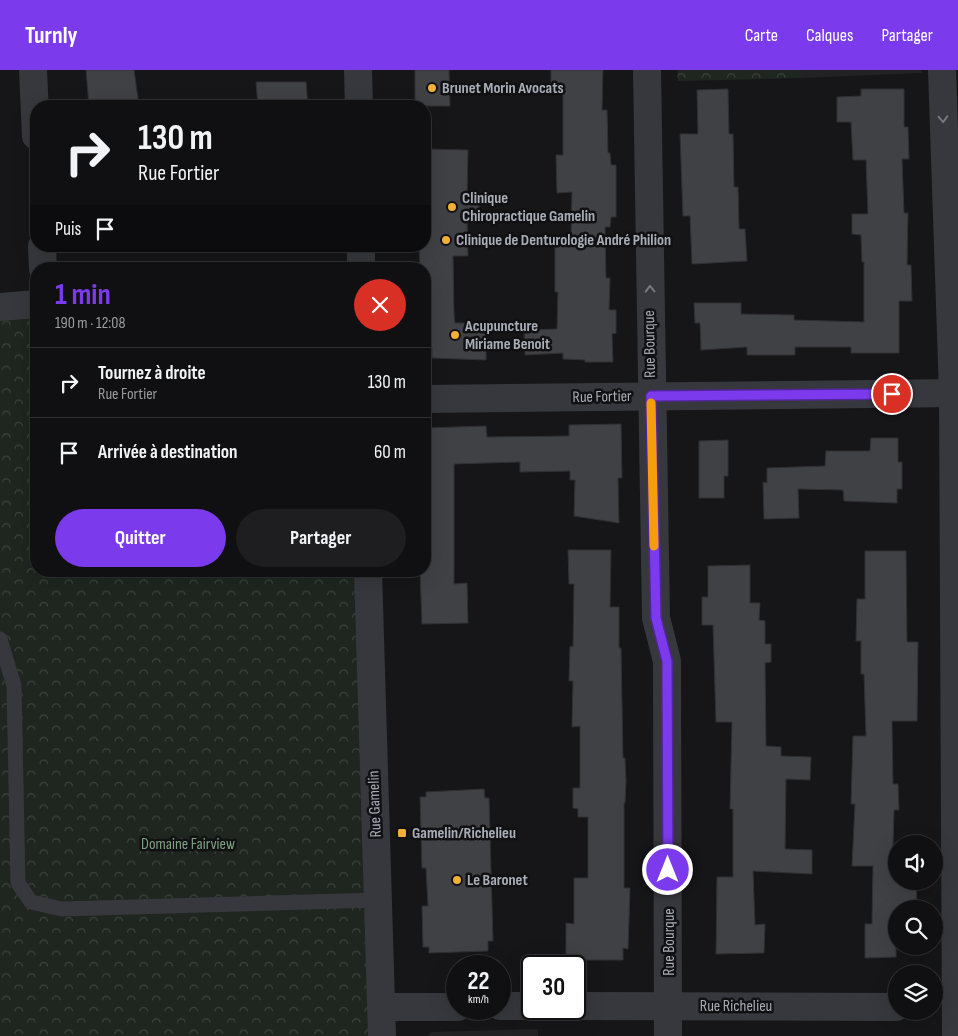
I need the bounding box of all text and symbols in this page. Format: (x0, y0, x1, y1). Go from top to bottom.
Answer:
text: Turnly (25, 21, 78, 50)
text: Carte (745, 25, 778, 46)
text: Calques (806, 25, 853, 46)
text: Partager (881, 25, 933, 46)
place label: Brunet Morin Avocats (442, 79, 564, 98)
marker: Brunet Morin Avocats (426, 82, 438, 94)
one-way arrow (938, 115, 949, 123)
text: 130 m (138, 117, 213, 160)
icon: right (55, 120, 120, 185)
text: Rue Fortier (138, 160, 219, 187)
place label: Clinique Chiropractique Gamelin (462, 189, 595, 226)
marker: Clinique Chiropractique Gamelin (446, 201, 458, 213)
icon: arrive (91, 215, 119, 243)
text: Puis (55, 218, 81, 241)
place label: Clinique de Denturologie André Philion (456, 231, 671, 250)
marker: Clinique de Denturologie André Philion (440, 234, 452, 246)
text: 1 min (55, 277, 111, 313)
button: close (354, 279, 406, 331)
one-way arrow (645, 285, 655, 292)
street label: Rue Bourque (640, 310, 660, 378)
text: 190 m · 12:08 (55, 314, 125, 333)
place label: Acupuncture Miriame Benoit (464, 317, 550, 354)
marker: Acupuncture Miriame Benoit (449, 329, 461, 341)
text: Tournez à droite (98, 362, 206, 385)
icon: right (55, 369, 83, 397)
text: 130 m (368, 371, 406, 394)
pin (871, 373, 913, 415)
icon: arrive (878, 380, 906, 408)
text: Rue Fortier (98, 385, 157, 404)
street label: Rue Fortier (572, 387, 632, 407)
icon: arrive (55, 439, 83, 467)
text: Arrivée à destination (98, 441, 238, 464)
text: 60 m (374, 441, 406, 464)
button: Quitter (55, 509, 226, 567)
button: Partager (236, 509, 406, 567)
street label: Rue Gamelin (364, 770, 386, 838)
place label: Gamelin/Richelieu (412, 824, 516, 843)
marker: Gamelin/Richelieu (396, 827, 408, 839)
park label: Domaine Fairview (141, 835, 235, 854)
map controls (888, 835, 943, 1020)
button: sound (888, 835, 943, 890)
position arrow (641, 843, 693, 895)
place label: Le Baronet (467, 871, 528, 890)
marker: Le Baronet (451, 874, 463, 886)
button: search (888, 900, 943, 955)
street label: Rue Bourque (660, 908, 679, 976)
speed limit sign: 30 (521, 955, 586, 1020)
button: layers (888, 965, 943, 1020)
text: 22 (468, 966, 489, 997)
text: km/h (468, 992, 489, 1007)
street label: Rue Richelieu (700, 997, 772, 1016)

